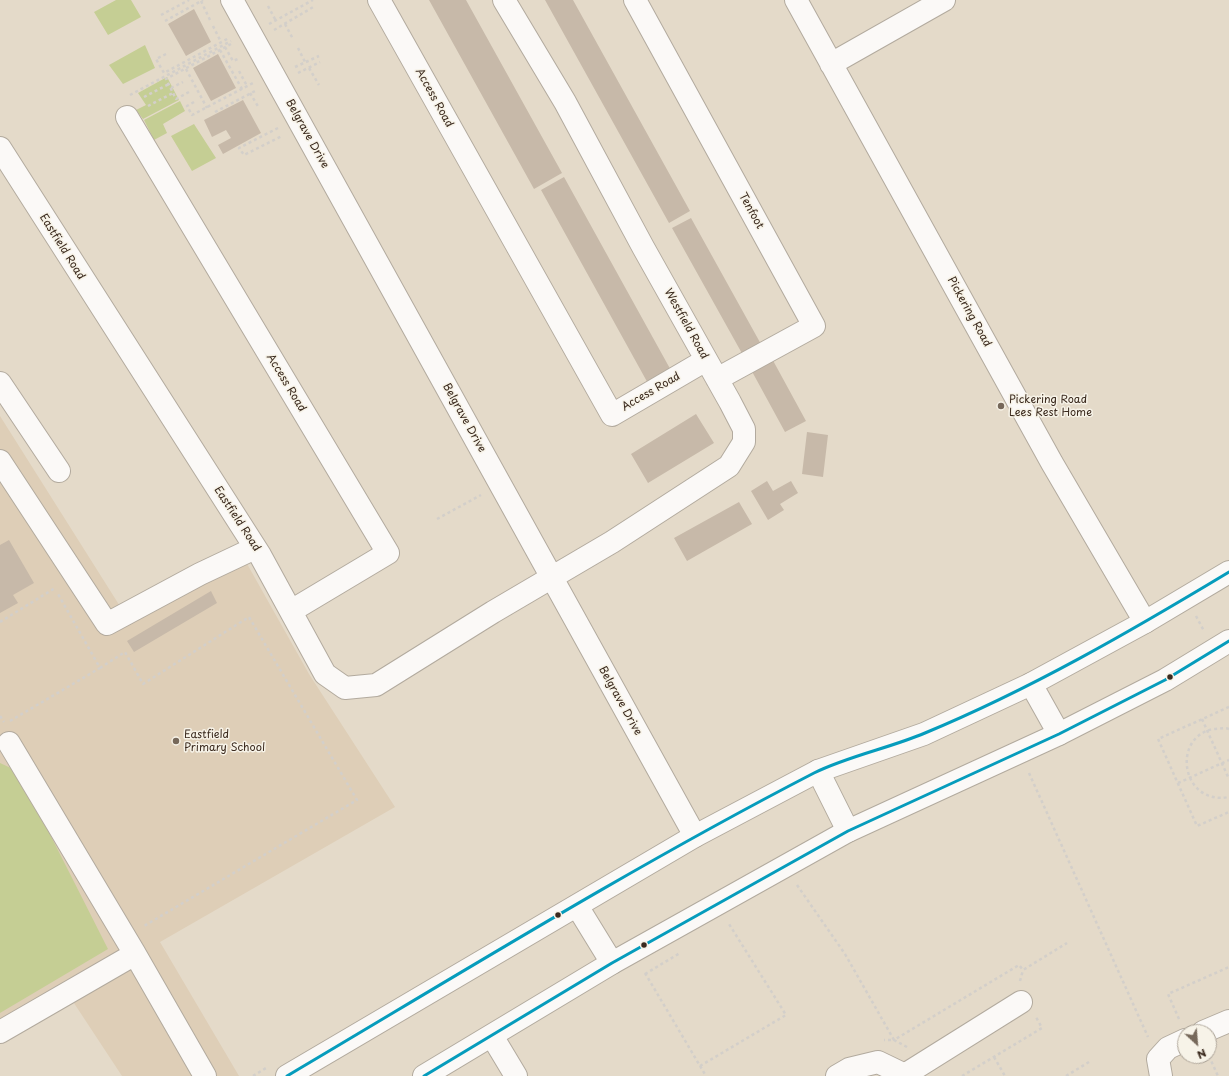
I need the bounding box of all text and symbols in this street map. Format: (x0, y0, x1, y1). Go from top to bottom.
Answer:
street label: Access Road (412, 66, 456, 130)
street label: Belgrave Drive (283, 97, 331, 171)
street label: Tenfoot (736, 191, 766, 231)
street label: Eastfield Road (37, 212, 87, 282)
street label: Pickering Road (944, 275, 994, 349)
street label: Westfield Road (661, 286, 711, 362)
street label: Access Road (263, 352, 309, 414)
street label: Access Road (619, 370, 683, 414)
street label: Belgrave Drive (440, 381, 488, 455)
place label: Pickering Road Lees Rest Home (1009, 393, 1092, 419)
marker: Pickering Road Lees Rest Home (996, 401, 1006, 411)
street label: Eastfield Road (211, 484, 263, 554)
street label: Belgrave Drive (596, 664, 644, 738)
unlabelled marker (1165, 672, 1175, 682)
place label: Eastfield Primary School (184, 728, 265, 754)
marker: Eastfield Primary School (171, 736, 181, 746)
unlabelled marker (553, 910, 563, 920)
unlabelled marker (639, 940, 649, 950)
north arrow (1177, 1024, 1217, 1064)
text: N (1194, 1045, 1210, 1064)

